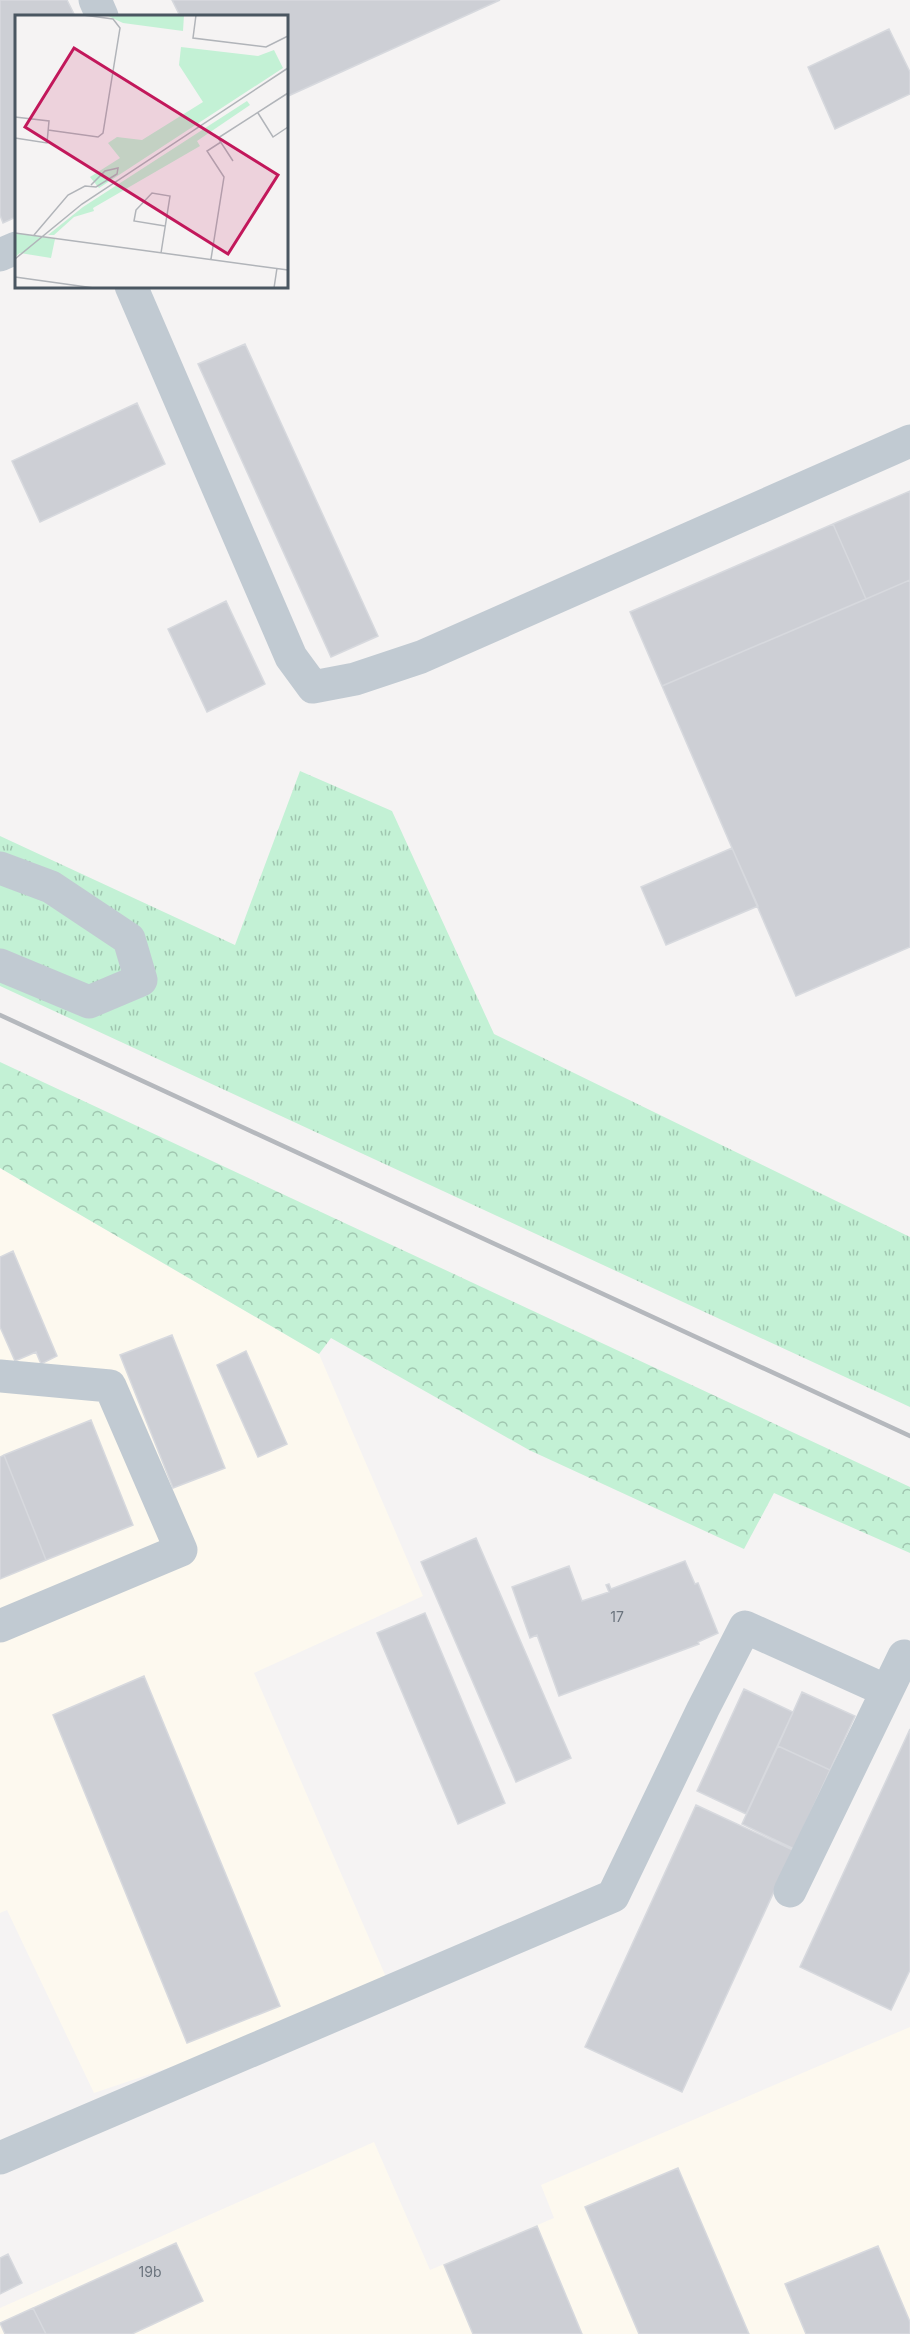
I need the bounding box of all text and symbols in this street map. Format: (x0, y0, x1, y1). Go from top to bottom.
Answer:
inset map (15, 15, 288, 288)
house number: 17 (610, 1608, 624, 1625)
house number: 19b (139, 2263, 161, 2280)

